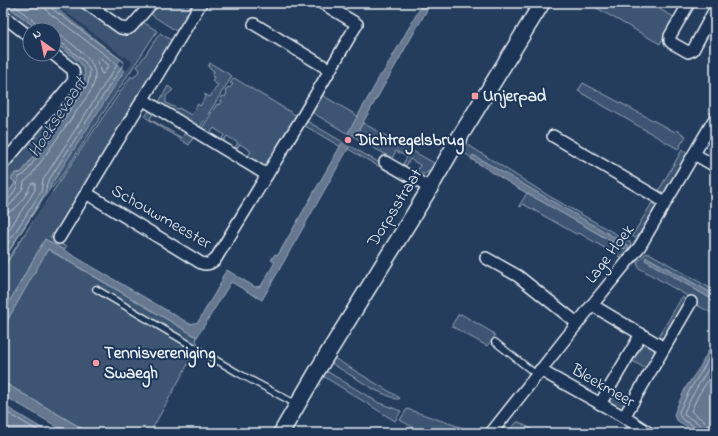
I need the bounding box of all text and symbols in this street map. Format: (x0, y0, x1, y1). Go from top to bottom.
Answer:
north arrow (22, 22, 62, 62)
text: N (30, 26, 45, 43)
water label: Hoeksevaart (22, 71, 95, 163)
place label: Unjerpad (483, 84, 547, 109)
marker: Unjerpad (470, 91, 480, 101)
place label: Dichtregelsbrug (355, 128, 464, 155)
marker: Dichtregelsbrug (343, 135, 353, 145)
street label: Dorpsstraat (360, 164, 429, 253)
street label: Schouwmeester (106, 178, 216, 256)
street label: Lage Hoek (579, 219, 643, 290)
place label: Tennisvereniging Swaegh (104, 341, 216, 388)
street label: Bleekmeer (566, 357, 640, 415)
marker: Tennisvereniging Swaegh (91, 358, 101, 368)

